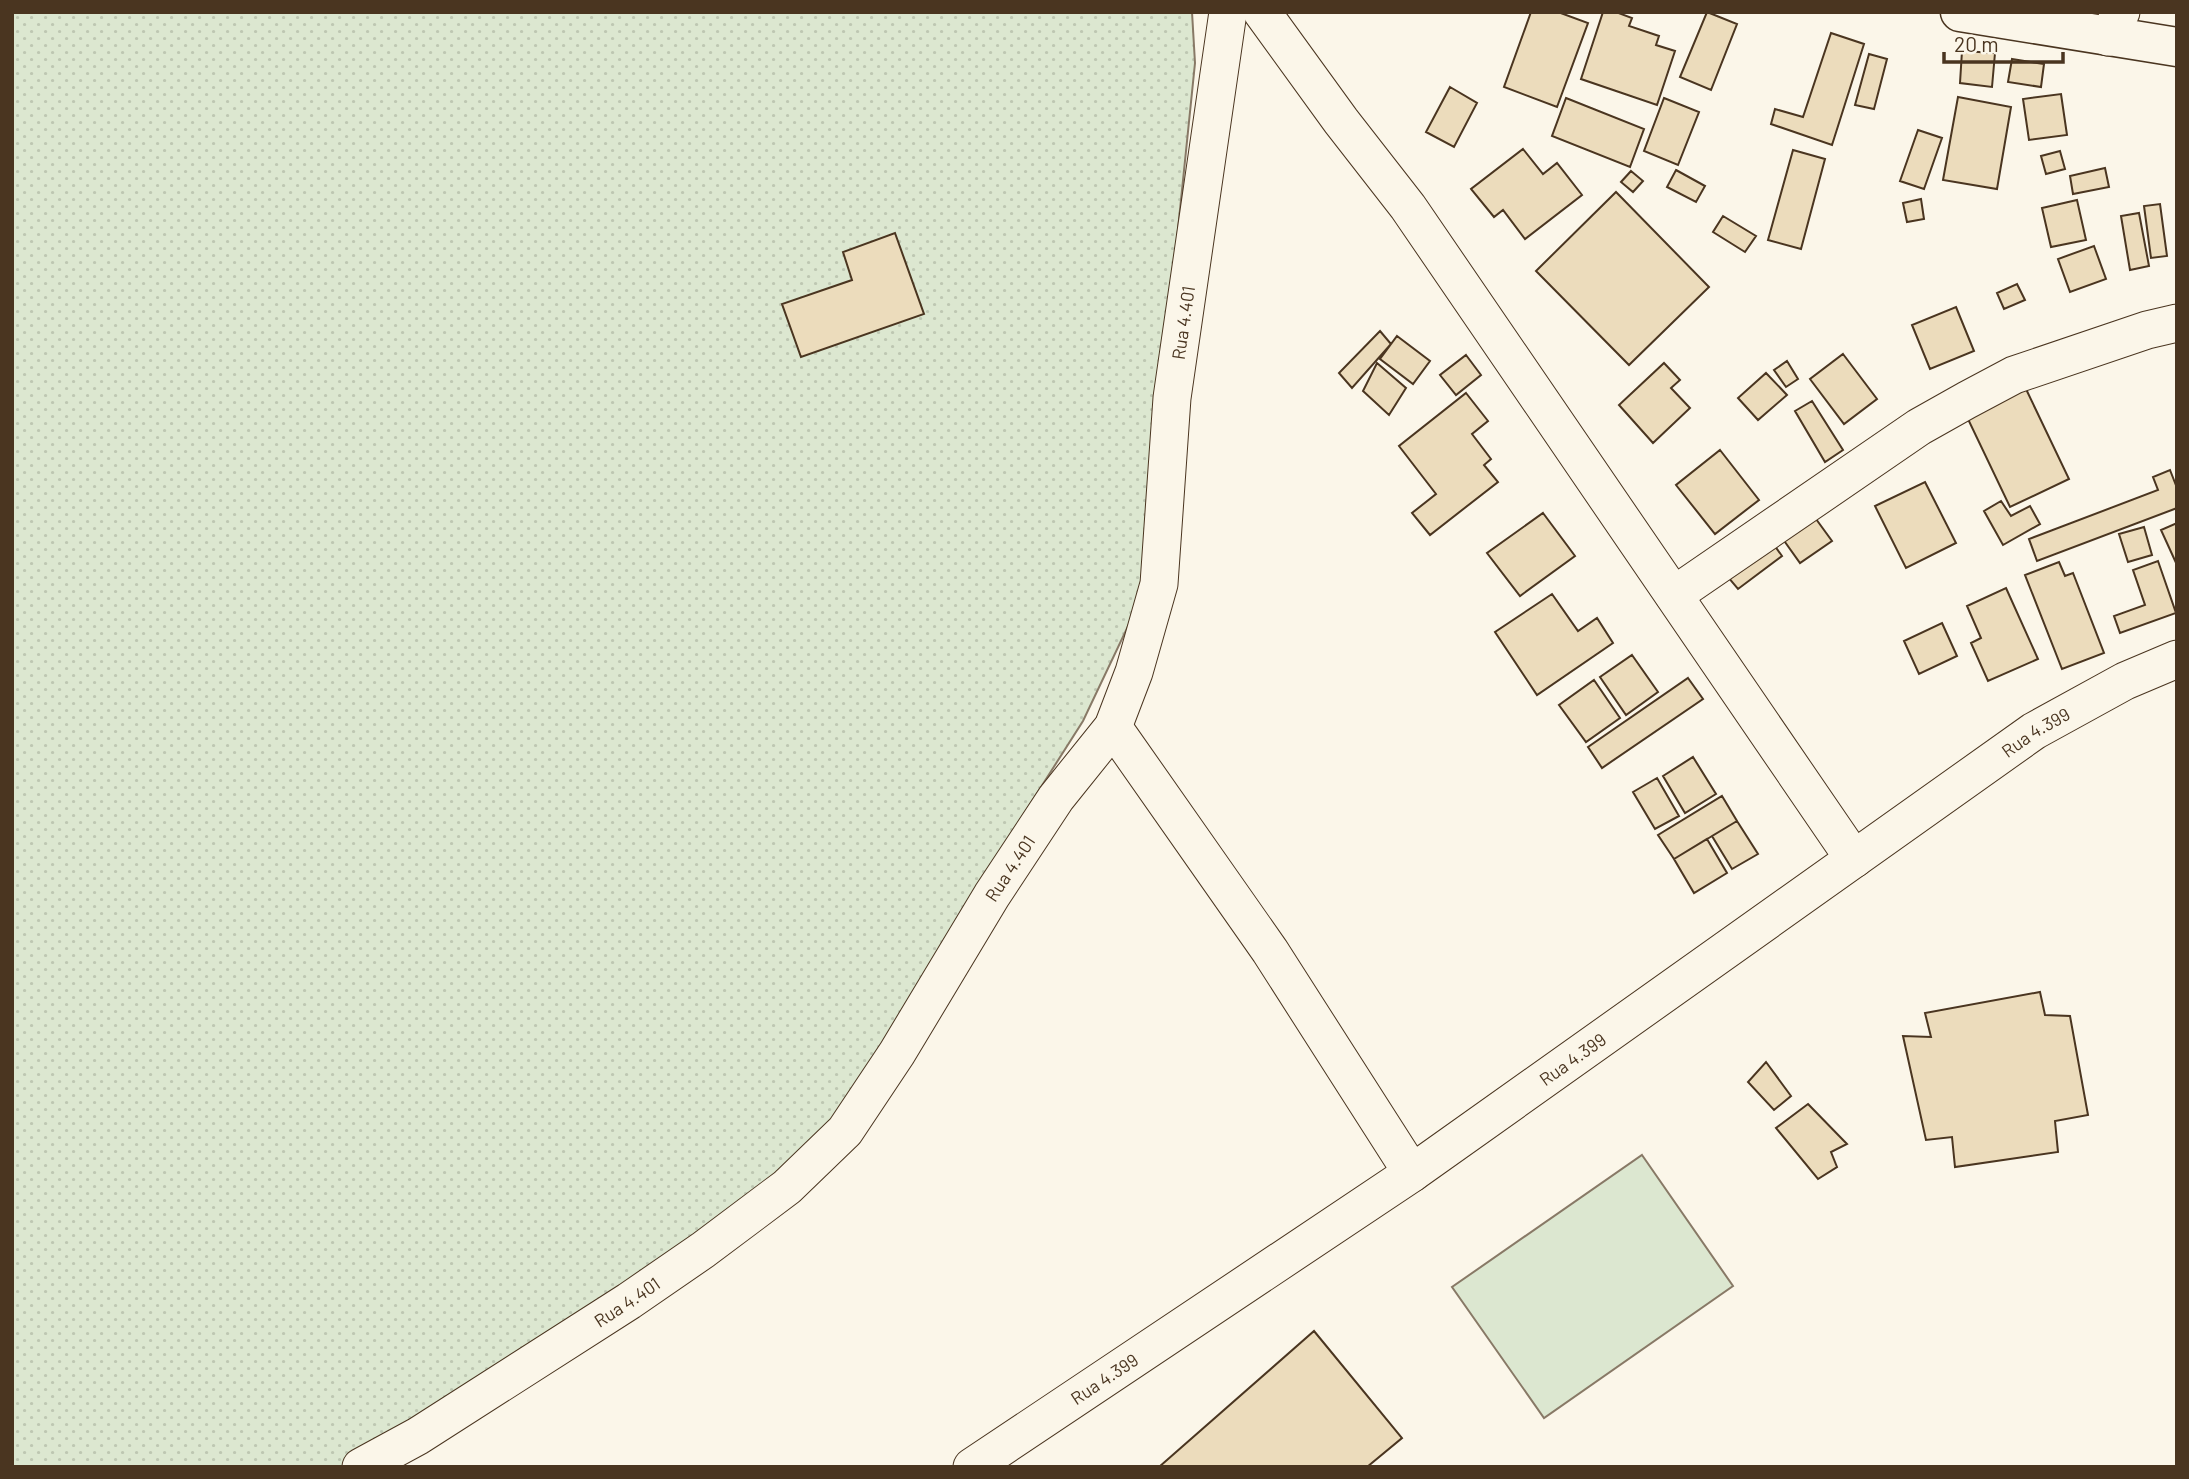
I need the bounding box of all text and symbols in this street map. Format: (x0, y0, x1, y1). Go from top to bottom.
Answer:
scale bar (1944, 21, 2063, 65)
text: 20 m (1954, 31, 1999, 56)
street label: Rua 4.401 (1167, 284, 1199, 361)
street label: Rua 4.399 (1997, 703, 2073, 762)
street label: Rua 4.401 (980, 831, 1039, 905)
street label: Rua 4.399 (1535, 1028, 1610, 1090)
street label: Rua 4.401 (590, 1272, 664, 1332)
street label: Rua 4.399 (1066, 1348, 1142, 1409)

